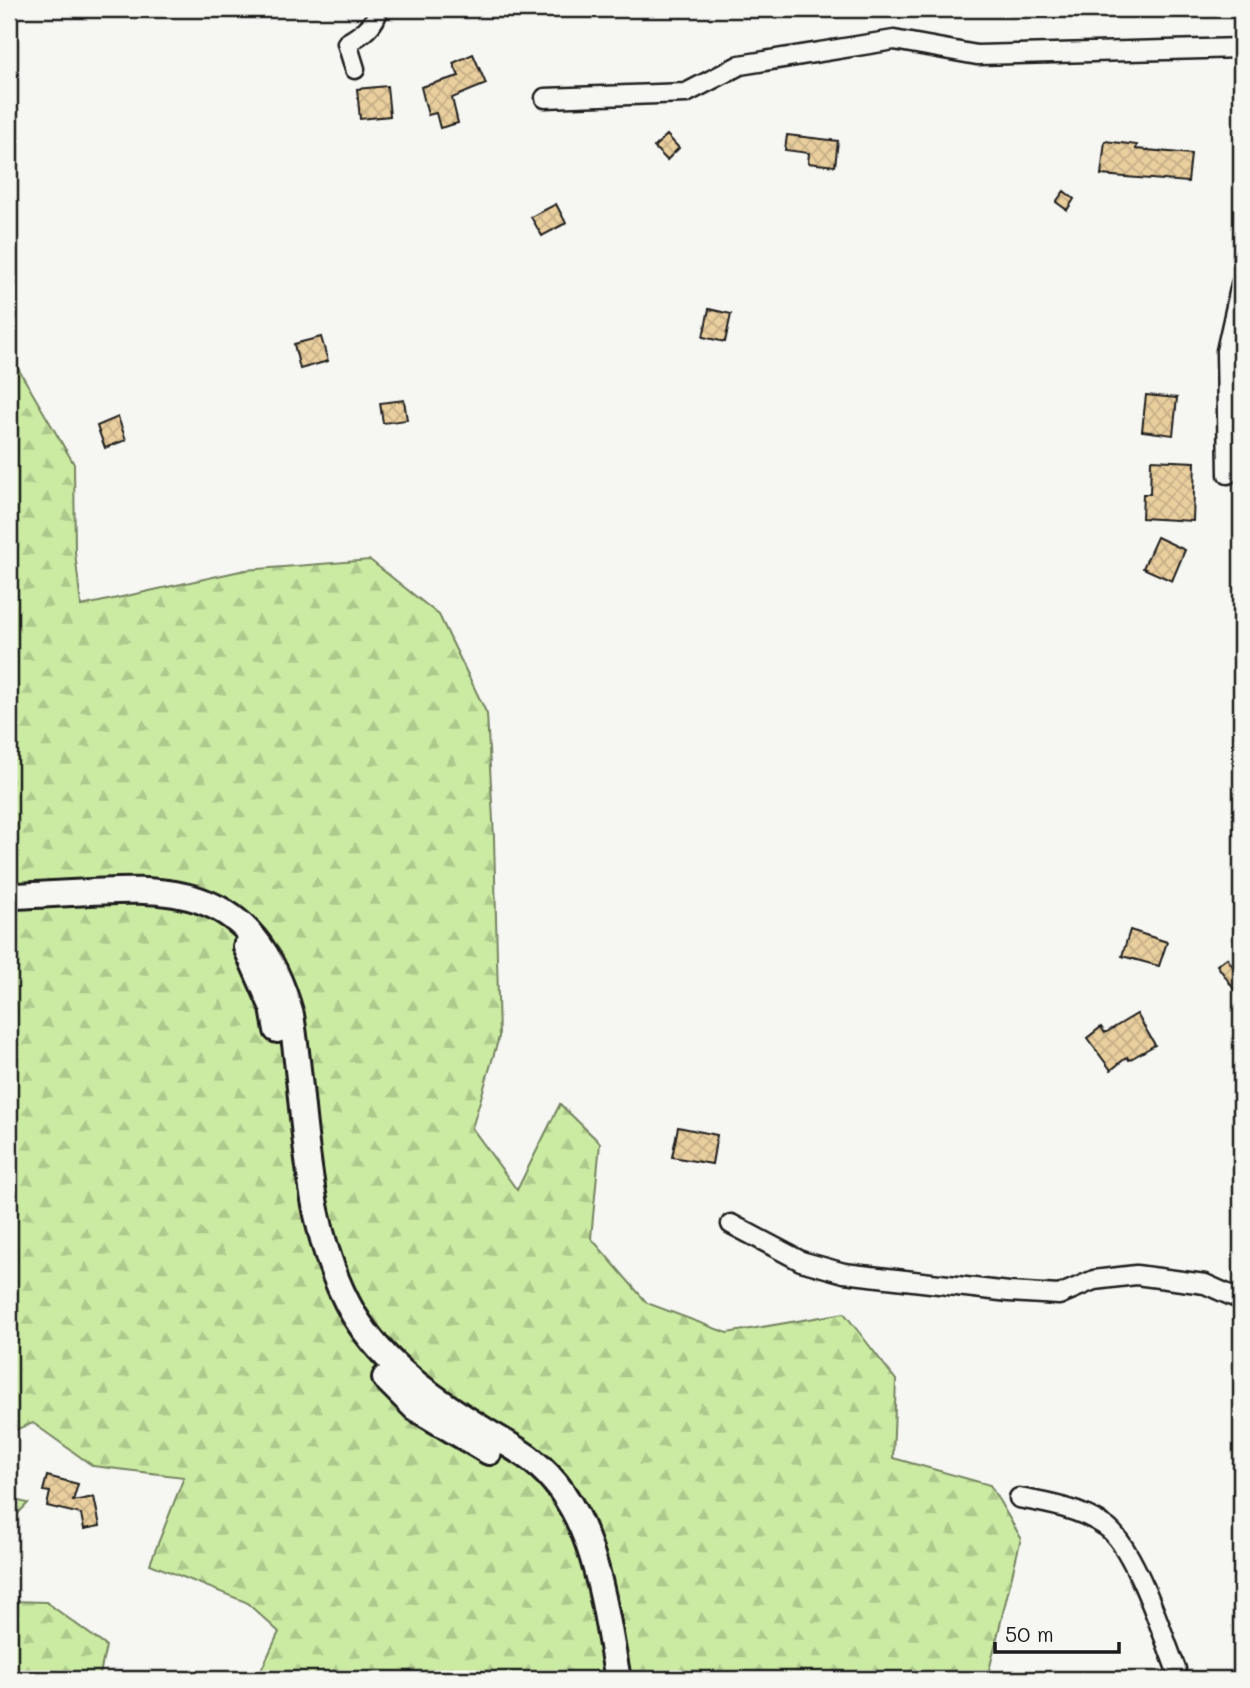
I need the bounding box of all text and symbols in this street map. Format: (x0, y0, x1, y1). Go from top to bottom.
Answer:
scale bar (995, 1611, 1119, 1655)
text: 50 m (1005, 1620, 1054, 1647)

